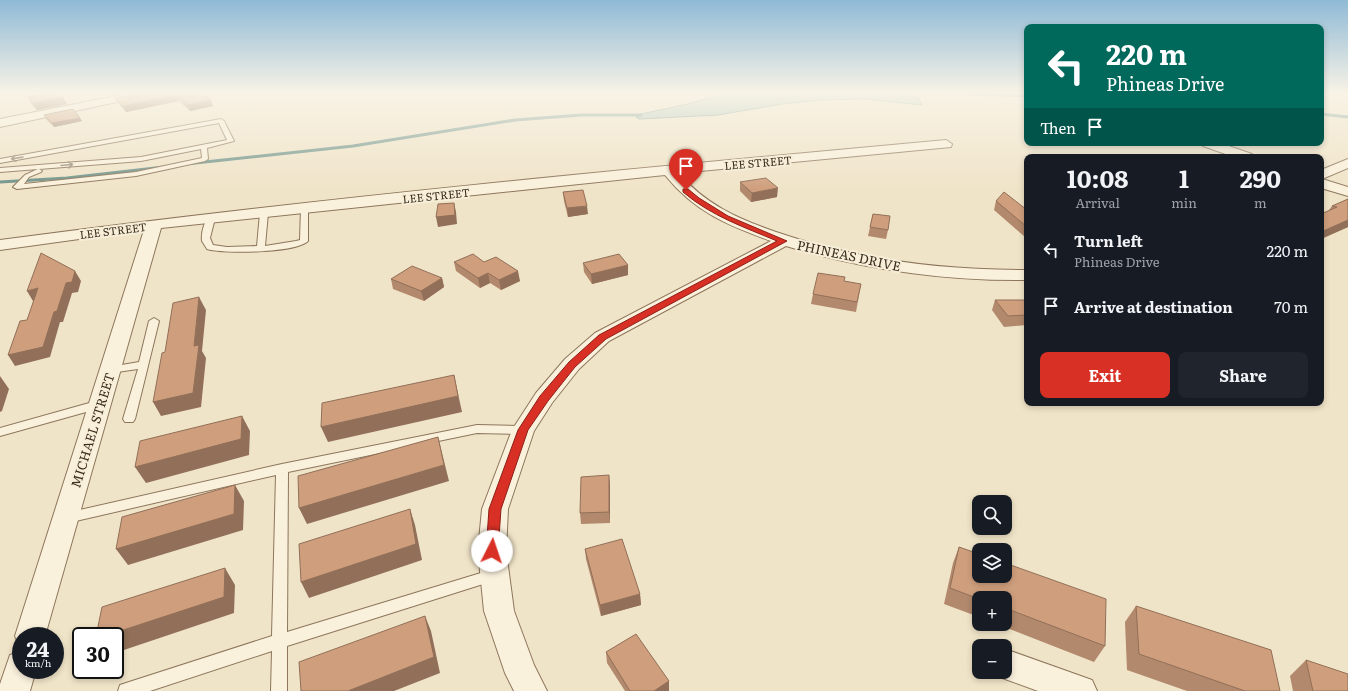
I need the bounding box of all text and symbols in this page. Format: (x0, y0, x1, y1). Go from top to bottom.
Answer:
text: 220 m (1106, 32, 1187, 74)
icon: left (1040, 40, 1092, 92)
text: Phineas Drive (1106, 70, 1224, 97)
text: Then (1040, 116, 1076, 139)
icon: arrive (1084, 116, 1106, 138)
pin (669, 149, 703, 190)
street label: LEE STREET (724, 151, 792, 173)
one-way arrow (11, 154, 24, 162)
icon: arrive (675, 155, 697, 177)
text: 10:08 (1067, 160, 1128, 195)
text: 1 (1179, 160, 1189, 195)
text: 290 (1240, 160, 1281, 195)
one-way arrow (60, 162, 73, 169)
street label: LEE STREET (402, 184, 470, 206)
text: Arrival (1075, 193, 1120, 212)
text: min (1171, 193, 1197, 212)
text: m (1254, 193, 1267, 212)
street label: LEE STREET (79, 218, 147, 242)
text: Turn left (1074, 229, 1143, 252)
street label: PHINEAS DRIVE (795, 235, 903, 275)
icon: left (1040, 239, 1062, 261)
text: 220 m (1267, 239, 1308, 262)
text: Phineas Drive (1074, 252, 1160, 271)
icon: arrive (1040, 295, 1062, 317)
text: Arrive at destination (1074, 295, 1233, 318)
text: 70 m (1274, 295, 1308, 318)
button: Exit (1040, 352, 1170, 398)
button: Share (1178, 352, 1308, 398)
street label: MICHAEL STREET (65, 370, 119, 490)
map controls (972, 495, 1012, 679)
button: search (972, 495, 1012, 535)
position arrow (471, 530, 513, 572)
button: layers (972, 543, 1012, 583)
button: + (972, 591, 1012, 631)
speed limit sign: 30 (72, 627, 124, 679)
text: 24 (27, 633, 49, 663)
button: − (972, 639, 1012, 679)
text: km/h (25, 655, 51, 670)

